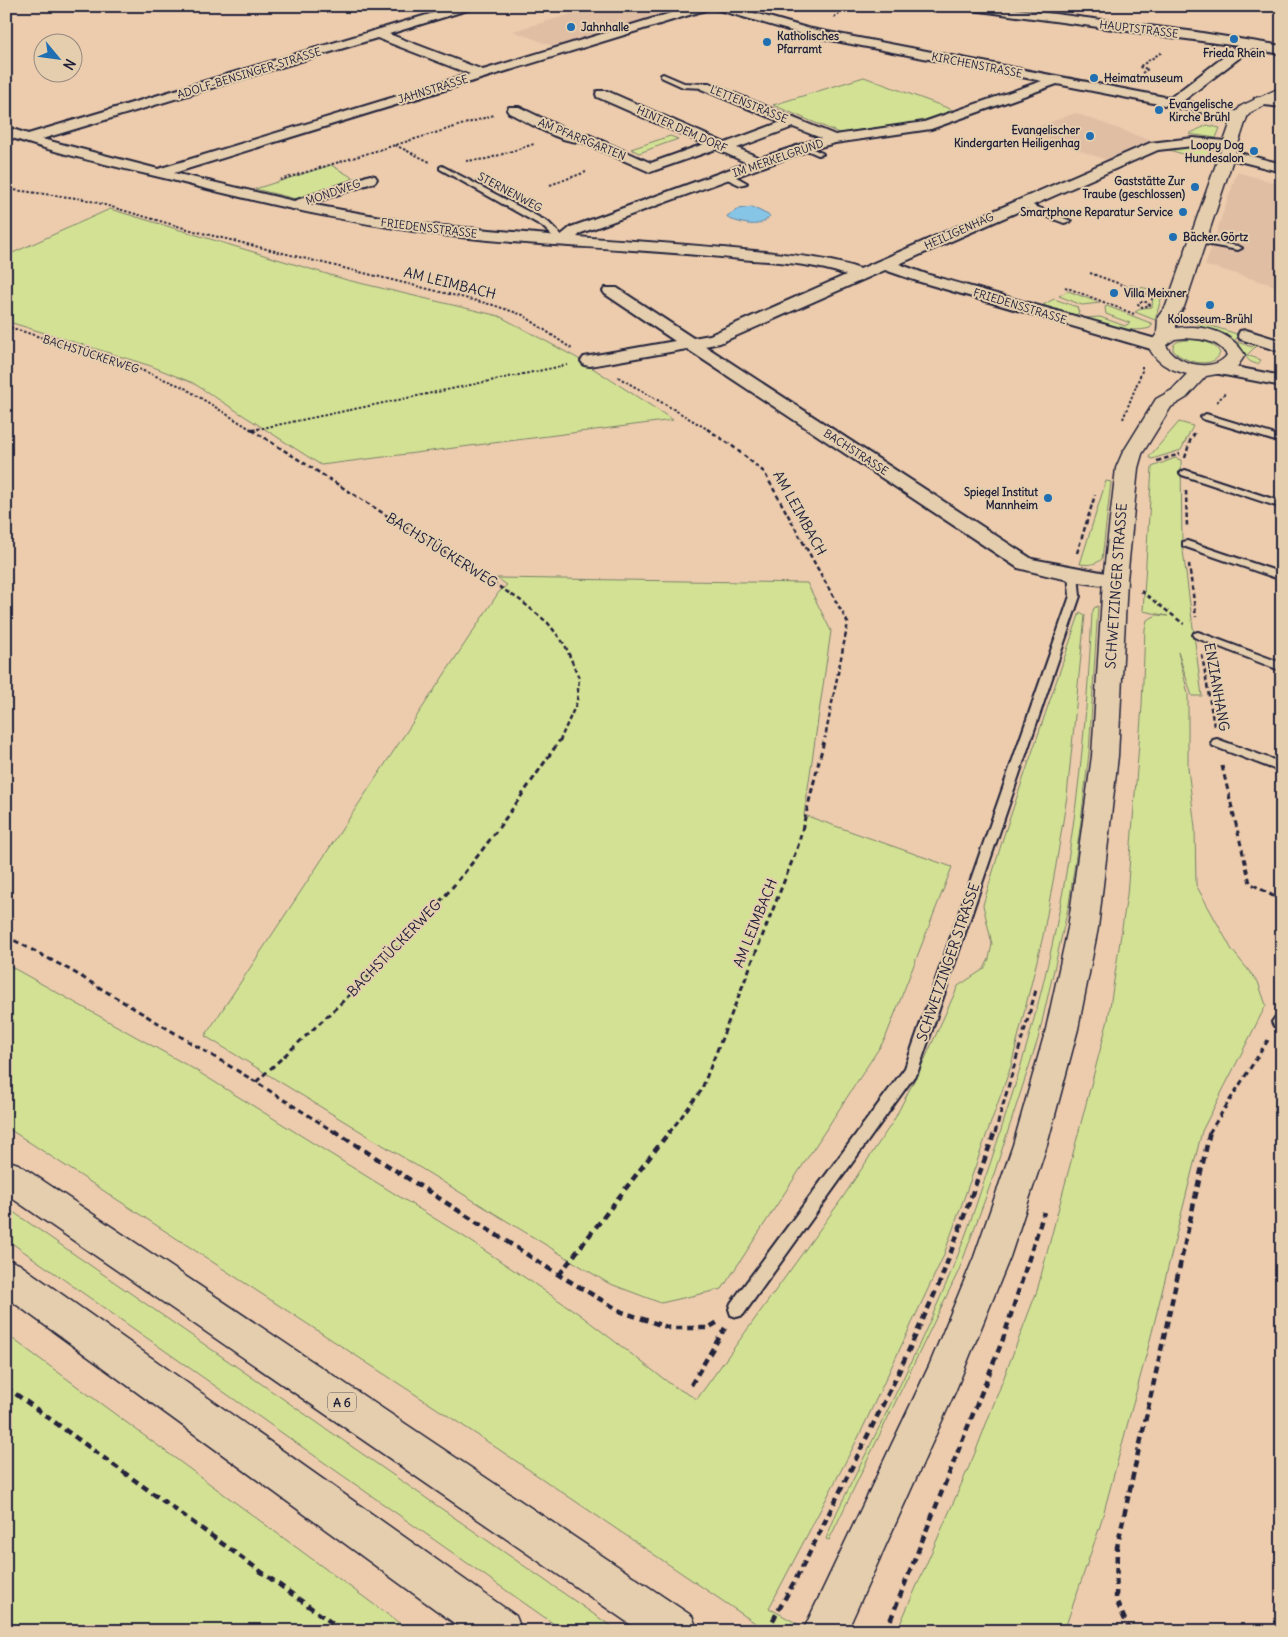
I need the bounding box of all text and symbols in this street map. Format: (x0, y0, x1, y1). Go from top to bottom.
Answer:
street label: HAUPTSTRASSE (1099, 17, 1179, 41)
place label: Jahnhalle (581, 20, 629, 34)
marker: Jahnhalle (565, 21, 577, 33)
place label: Katholisches Pfarramt (777, 29, 839, 56)
north arrow (32, 32, 82, 82)
marker: Frieda Rhein (1228, 33, 1240, 45)
marker: Katholisches Pfarramt (761, 36, 773, 48)
street label: ADOLF-BENSINGER-STRASSE (175, 44, 323, 102)
place label: Frieda Rhein (1203, 46, 1266, 60)
street label: KIRCHENSTRASSE (930, 49, 1024, 81)
text: N (59, 56, 80, 73)
place label: Heimatmuseum (1104, 71, 1183, 85)
street label: JAHNSTRASSE (396, 72, 470, 106)
marker: Heimatmuseum (1088, 72, 1100, 84)
street label: LETTENSTRASSE (708, 82, 790, 126)
place label: Evangelische Kirche Brühl (1169, 97, 1233, 124)
street label: HINTER DEM DORF (635, 103, 729, 155)
marker: Evangelische Kirche Brühl (1153, 104, 1165, 116)
street label: AM PFARRGARTEN (536, 115, 628, 163)
place label: Evangelischer Kindergarten Heiligenhag (954, 123, 1081, 151)
marker: Evangelischer Kindergarten Heiligenhag (1084, 130, 1096, 142)
street label: IM MERKELGRUND (731, 136, 826, 180)
place label: Loopy Dog Hundesalon (1185, 138, 1245, 165)
marker: Loopy Dog Hundesalon (1248, 145, 1260, 157)
street label: STERNENWEG (475, 169, 545, 215)
place label: Gaststätte Zur Traube (geschlossen) (1082, 174, 1186, 202)
street label: MONDWEG (304, 176, 362, 208)
marker: Gaststätte Zur Traube (geschlossen) (1189, 181, 1201, 193)
place label: Smartphone Reparatur Service (1020, 205, 1173, 220)
marker: Smartphone Reparatur Service (1177, 206, 1189, 218)
street label: HEILIGENHAG (922, 209, 996, 253)
street label: FRIEDENSSTRASSE (380, 215, 478, 241)
place label: Bäcker Görtz (1183, 230, 1249, 244)
marker: Bäcker Görtz (1167, 231, 1179, 243)
street label: AM LEIMBACH (402, 263, 498, 303)
street label: FRIEDENSSTRASSE (972, 285, 1068, 327)
place label: Villa Meixner (1124, 286, 1187, 300)
marker: Villa Meixner (1108, 287, 1120, 299)
marker: Kolosseum-Brühl (1204, 299, 1216, 311)
place label: Kolosseum-Brühl (1167, 312, 1253, 326)
street label: BACHSTÜCKERWEG (41, 331, 141, 376)
street label: BACHSTRASSE (821, 426, 891, 478)
street label: AM LEIMBACH (769, 467, 831, 559)
place label: Spiegel Institut Mannheim (964, 485, 1038, 512)
marker: Spiegel Institut Mannheim (1042, 492, 1054, 504)
street label: SCHWETZINGER STRASSE (1101, 502, 1131, 670)
street label: BACHSTÜCKERWEG (383, 509, 501, 591)
street label: ENZIANHANG (1200, 641, 1234, 733)
street label: AM LEIMBACH (729, 876, 781, 970)
street label: SCHWETZINGER STRASSE (912, 880, 984, 1044)
street label: BACHSTÜCKERWEG (343, 896, 445, 1000)
road number: A 6 (328, 1392, 356, 1411)

